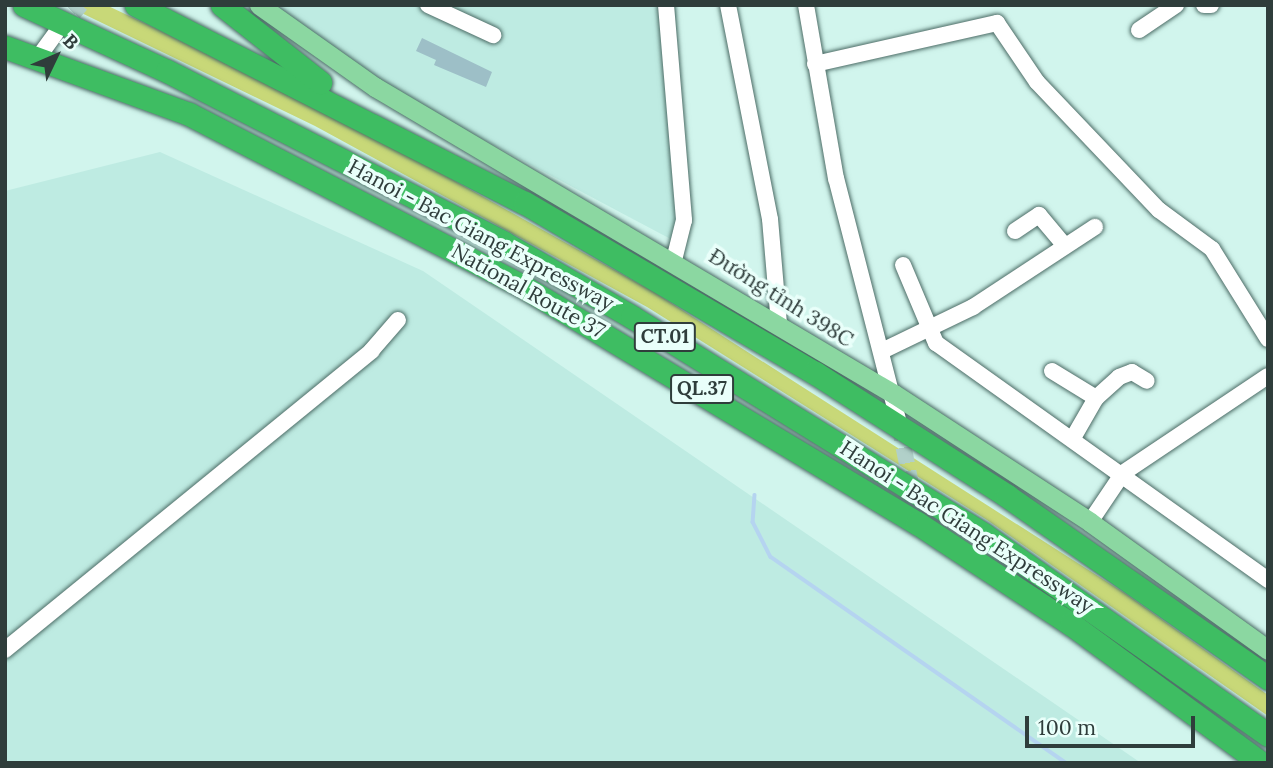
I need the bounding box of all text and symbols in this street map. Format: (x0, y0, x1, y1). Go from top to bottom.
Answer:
north arrow (21, 21, 91, 91)
text: B (58, 29, 84, 54)
street label: Hanoi - Bac Giang Expressway (344, 154, 618, 316)
street label: National Route 37 (447, 238, 609, 344)
street label: Đường tỉnh 398C (704, 243, 858, 353)
road number: CT.01 (634, 322, 696, 352)
road number: QL.37 (669, 374, 735, 404)
street label: Hanoi - Bac Giang Expressway (835, 435, 1099, 619)
scale bar (1028, 702, 1198, 746)
text: 100 m (1038, 714, 1096, 741)

